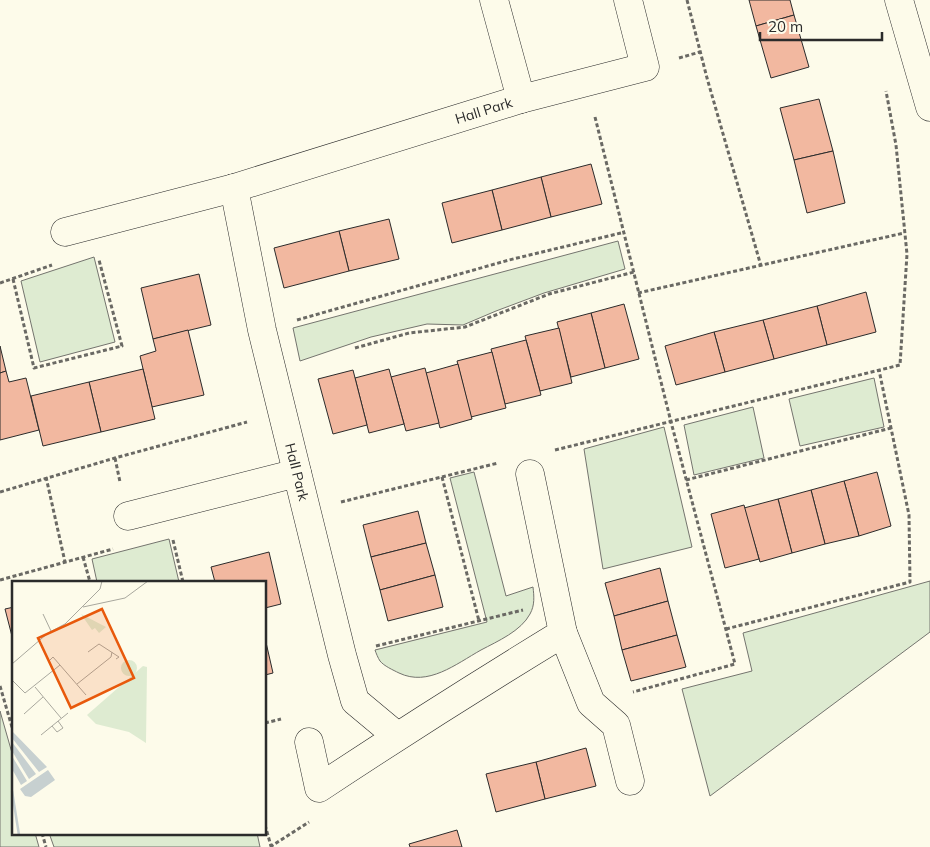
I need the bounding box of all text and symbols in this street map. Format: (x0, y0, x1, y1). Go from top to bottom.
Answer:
scale bar (760, 10, 882, 42)
text: 20 m (768, 17, 803, 36)
street label: Hall Park (453, 93, 515, 128)
street label: Hall Park (281, 441, 313, 504)
inset map (12, 581, 266, 834)

